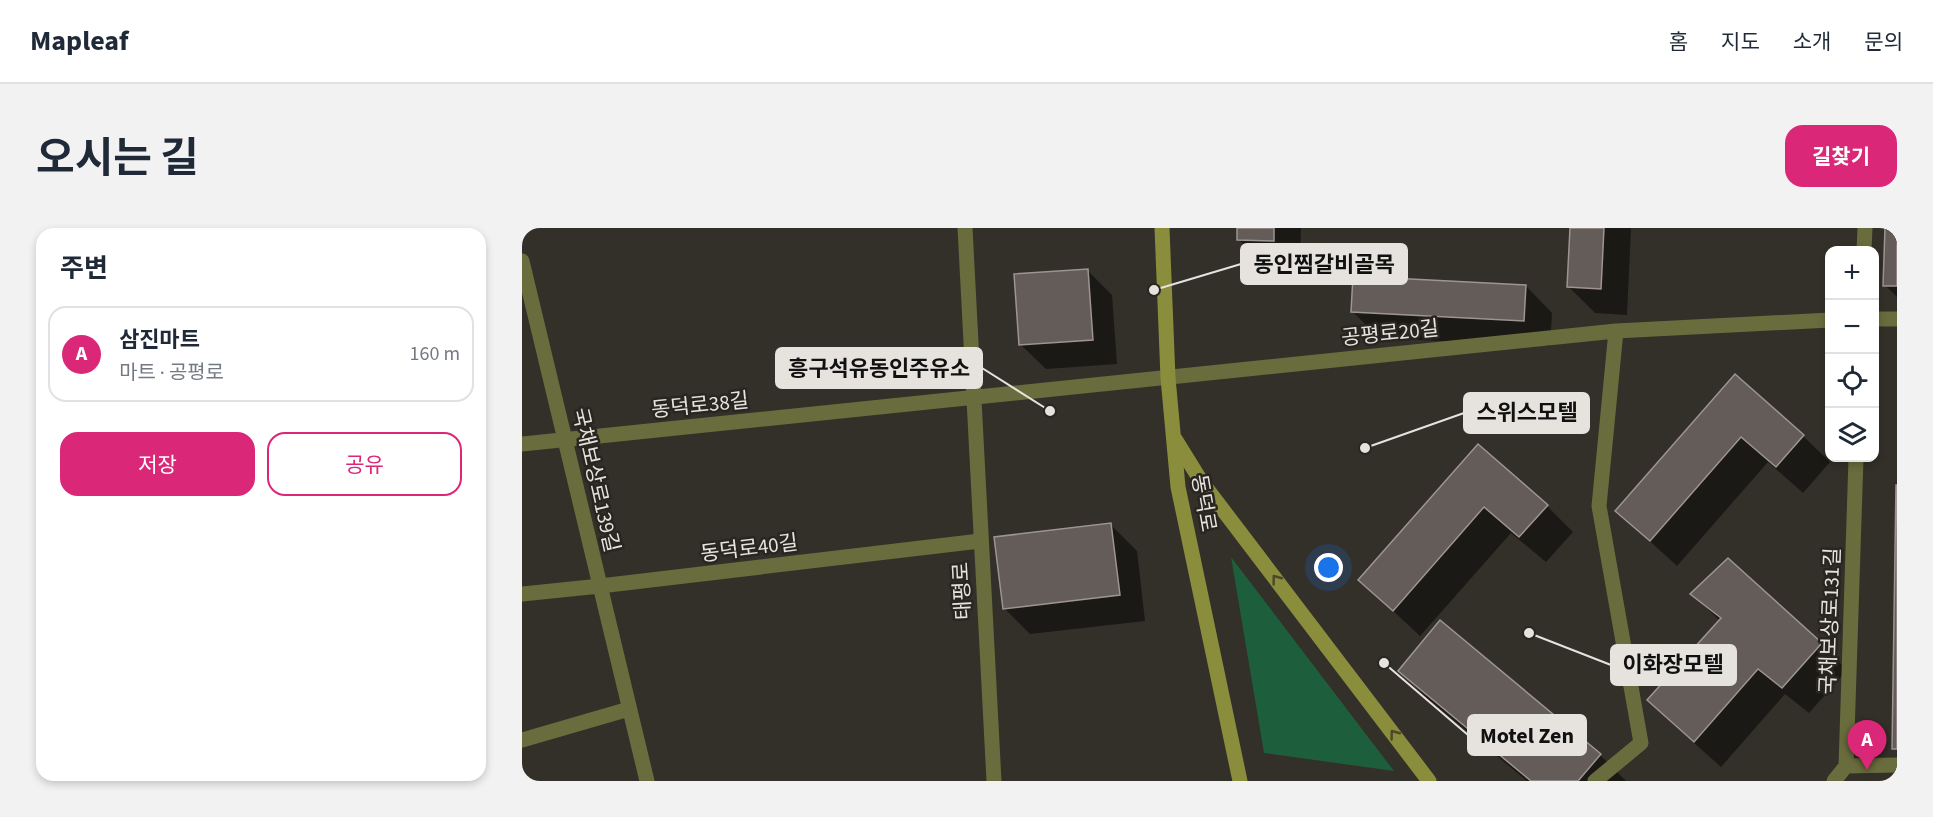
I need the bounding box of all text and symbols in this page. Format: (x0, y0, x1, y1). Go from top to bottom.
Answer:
text: Mapleaf (30, 21, 129, 61)
text: 홈 (1669, 27, 1688, 57)
text: 지도 (1721, 27, 1760, 57)
text: 소개 (1793, 27, 1831, 57)
text: 문의 (1864, 27, 1903, 57)
button: 길찾기 (1785, 125, 1897, 187)
text: 오시는 길 (36, 129, 199, 189)
callout: 동인찜갈비골목 (1241, 244, 1407, 284)
map controls (1825, 246, 1879, 462)
button: + (1825, 246, 1879, 300)
text: 동인찜갈비골목 (1253, 249, 1395, 281)
text: 주변 (60, 250, 108, 287)
button: − (1825, 300, 1879, 354)
street label: 공평로20길 (1340, 313, 1440, 353)
text: 삼진마트 (119, 324, 200, 356)
text: A (76, 340, 87, 368)
text: 160 m (410, 340, 460, 368)
callout: 흥구석유동인주유소 (776, 348, 982, 388)
text: 흥구석유동인주유소 (788, 353, 970, 385)
button: locate (1825, 354, 1879, 408)
text: 마트 · 공평로 (119, 359, 224, 387)
street label: 동덕로38길 (650, 385, 750, 425)
callout: 스위스모텔 (1464, 393, 1589, 433)
text: 스위스모텔 (1476, 397, 1578, 429)
street label: 국채보상로139길 (565, 405, 627, 555)
button: layers (1825, 408, 1879, 462)
button: 저장 (60, 432, 255, 496)
button: 공유 (267, 432, 462, 496)
street label: 동덕로 (1184, 472, 1224, 534)
street label: 동덕로40길 (698, 527, 800, 569)
street label: 국채보상로131길 (1812, 547, 1848, 695)
your location (1314, 553, 1343, 582)
street label: 태평로 (946, 561, 978, 621)
one-way arrow (1272, 575, 1283, 586)
callout: 이화장모텔 (1611, 645, 1736, 685)
text: 이화장모텔 (1622, 649, 1724, 681)
callout: Motel Zen (1468, 715, 1586, 755)
text: Motel Zen (1480, 720, 1574, 752)
pin: A (1848, 720, 1886, 770)
one-way arrow (1390, 730, 1401, 741)

